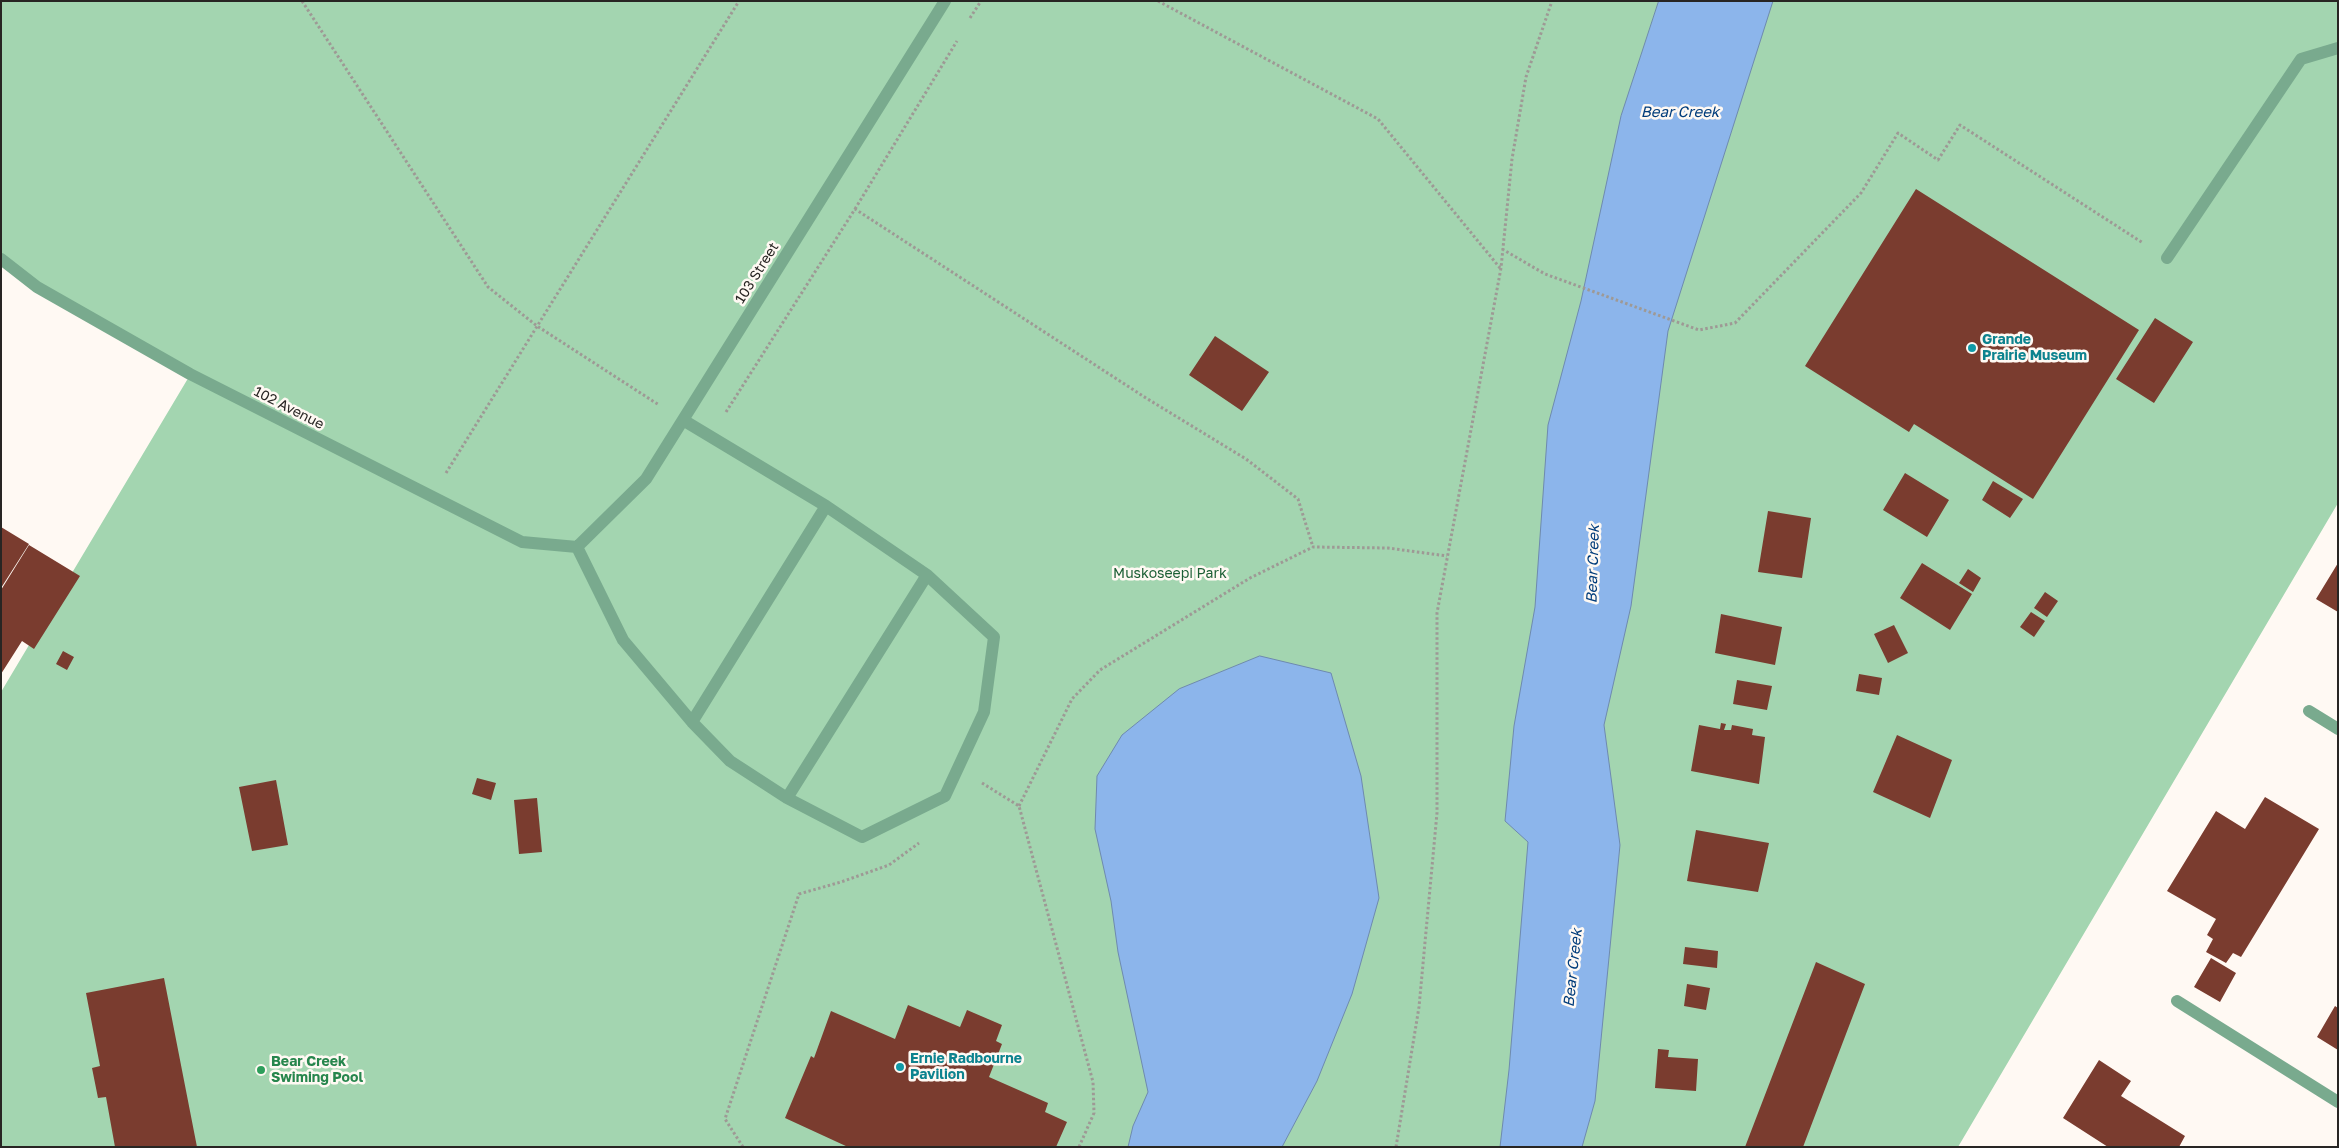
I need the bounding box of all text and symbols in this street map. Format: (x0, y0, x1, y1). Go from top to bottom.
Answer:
water label: Bear Creek (1641, 103, 1719, 121)
street label: 103 Street (732, 239, 782, 307)
place label: Grande Prairie Museum (1982, 332, 2087, 364)
marker: Grande Prairie Museum (1966, 342, 1978, 354)
street label: 102 Avenue (251, 383, 327, 433)
water label: Bear Creek (1583, 524, 1603, 604)
park label: Muskoseepi Park (1113, 566, 1227, 582)
water label: Bear Creek (1560, 928, 1586, 1008)
place label: Ernie Radbourne Pavilion (910, 1051, 1022, 1084)
place label: Bear Creek Swiming Pool (271, 1054, 363, 1086)
marker: Ernie Radbourne Pavilion (894, 1061, 906, 1073)
marker: Bear Creek Swiming Pool (255, 1064, 267, 1076)

